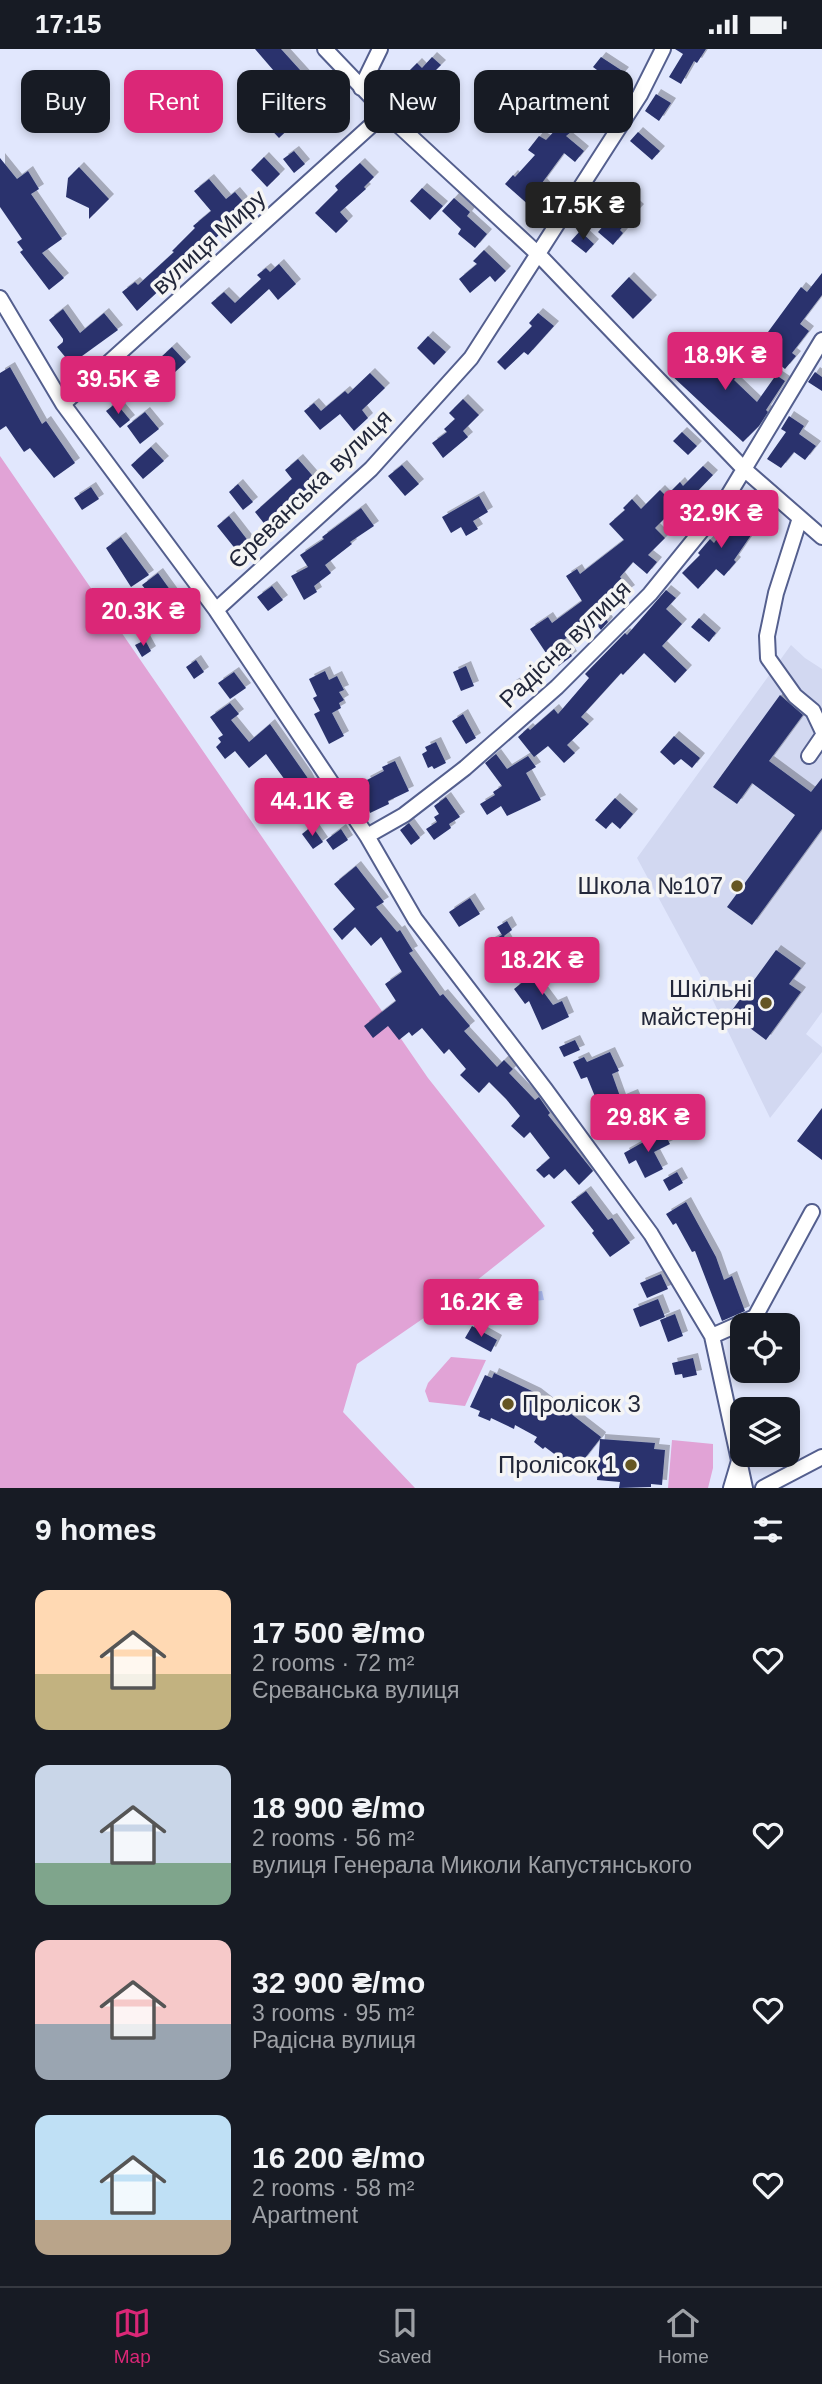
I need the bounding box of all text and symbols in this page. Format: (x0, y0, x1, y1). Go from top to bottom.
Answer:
text: 17:15 (35, 9, 102, 39)
chip: Buy (21, 70, 110, 133)
chip: Rent (124, 70, 223, 133)
chip: Filters (237, 70, 350, 133)
chip: New (364, 70, 460, 133)
chip: Apartment (474, 70, 633, 133)
pin: 17.5K ₴ (518, 183, 648, 242)
street label: вулиця Миру (146, 184, 271, 300)
text: 17.5K ₴ (541, 192, 625, 218)
pin: 18.9K ₴ (660, 333, 790, 392)
text: 18.9K ₴ (683, 342, 767, 368)
pin: 39.5K ₴ (53, 357, 183, 416)
text: 39.5K ₴ (76, 366, 160, 392)
street label: Єреванська вулиця (222, 404, 397, 574)
pin: 32.9K ₴ (656, 491, 786, 550)
text: 32.9K ₴ (679, 500, 763, 526)
street label: Радісна вулиця (494, 575, 636, 713)
pin: 20.3K ₴ (78, 589, 208, 648)
text: 20.3K ₴ (101, 598, 185, 624)
pin: 44.1K ₴ (247, 779, 377, 838)
text: 44.1K ₴ (270, 788, 354, 814)
place label: Школа №107 (578, 872, 723, 899)
marker: Школа №107 (729, 878, 745, 894)
pin: 18.2K ₴ (477, 937, 607, 997)
text: 18.2K ₴ (500, 947, 584, 973)
place label: Шкільні майстерні (641, 975, 752, 1030)
marker: Шкільні майстерні (758, 995, 774, 1011)
pin: 29.8K ₴ (583, 1095, 713, 1154)
text: 29.8K ₴ (606, 1104, 690, 1130)
pin: 16.2K ₴ (416, 1279, 546, 1339)
text: 16.2K ₴ (439, 1289, 523, 1315)
map controls (730, 1313, 800, 1467)
button: locate (730, 1313, 800, 1383)
place label: Пролісок 3 (522, 1390, 641, 1417)
marker: Пролісок 3 (500, 1396, 516, 1412)
button: layers (730, 1397, 800, 1467)
place label: Пролісок 1 (498, 1451, 617, 1478)
marker: Пролісок 1 (623, 1457, 639, 1473)
icon: filters (749, 1511, 787, 1549)
text: 9 homes (35, 1513, 157, 1546)
text: 17 500 ₴/mo (252, 1616, 425, 1649)
icon: home (91, 1618, 175, 1702)
icon: heart (749, 1641, 787, 1679)
text: 2 rooms · 72 m² (252, 1650, 414, 1676)
text: Єреванська вулиця (252, 1677, 459, 1703)
text: 18 900 ₴/mo (252, 1791, 425, 1824)
icon: home (91, 1793, 175, 1877)
icon: heart (749, 1816, 787, 1854)
text: 2 rooms · 56 m² (252, 1825, 414, 1851)
text: вулиця Генерала Миколи Капустянського (252, 1852, 692, 1878)
text: 32 900 ₴/mo (252, 1966, 425, 1999)
icon: home (91, 1968, 175, 2052)
icon: heart (749, 1991, 787, 2029)
text: 3 rooms · 95 m² (252, 2000, 414, 2026)
text: Радісна вулиця (252, 2027, 416, 2053)
text: 16 200 ₴/mo (252, 2141, 425, 2174)
icon: home (91, 2143, 175, 2227)
icon: heart (749, 2166, 787, 2204)
text: 2 rooms · 58 m² (252, 2175, 414, 2201)
text: Apartment (252, 2202, 358, 2228)
tab: Map (113, 2304, 151, 2368)
tab: Saved (378, 2304, 432, 2368)
tab: Home (658, 2304, 709, 2368)

